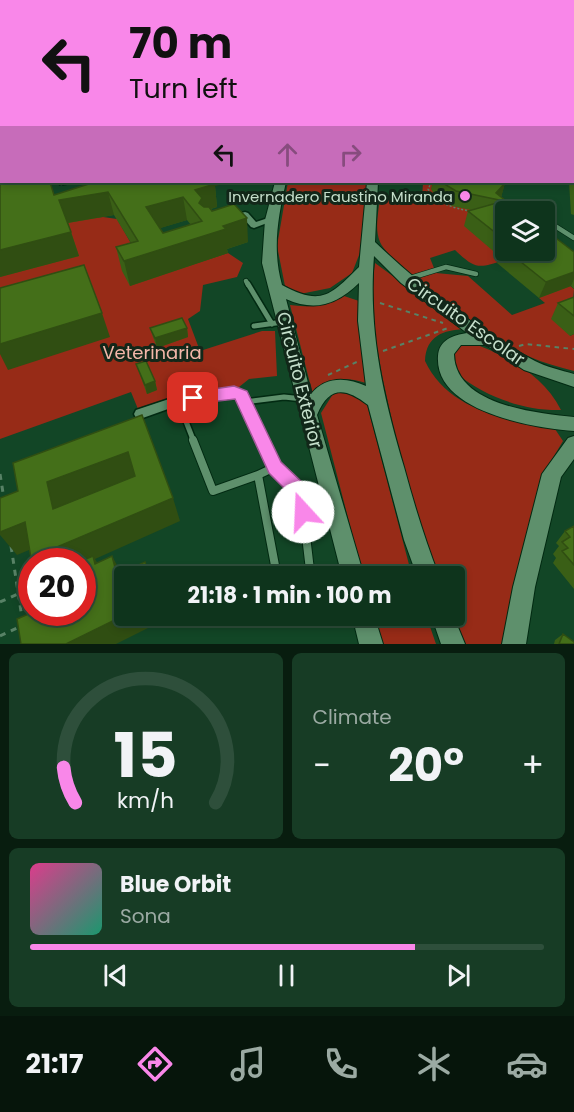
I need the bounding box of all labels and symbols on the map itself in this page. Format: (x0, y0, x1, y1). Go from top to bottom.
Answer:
place label: Invernadero Faustino Miranda (228, 186, 453, 207)
marker: Invernadero Faustino Miranda (458, 189, 472, 203)
street label: Circuito Escolar (402, 271, 530, 371)
street label: Circuito Exterior (271, 309, 329, 451)
park label: Veterinaria (102, 340, 202, 365)
pin (167, 372, 218, 423)
position arrow (271, 480, 335, 544)
speed limit sign: 20 (18, 548, 96, 626)

